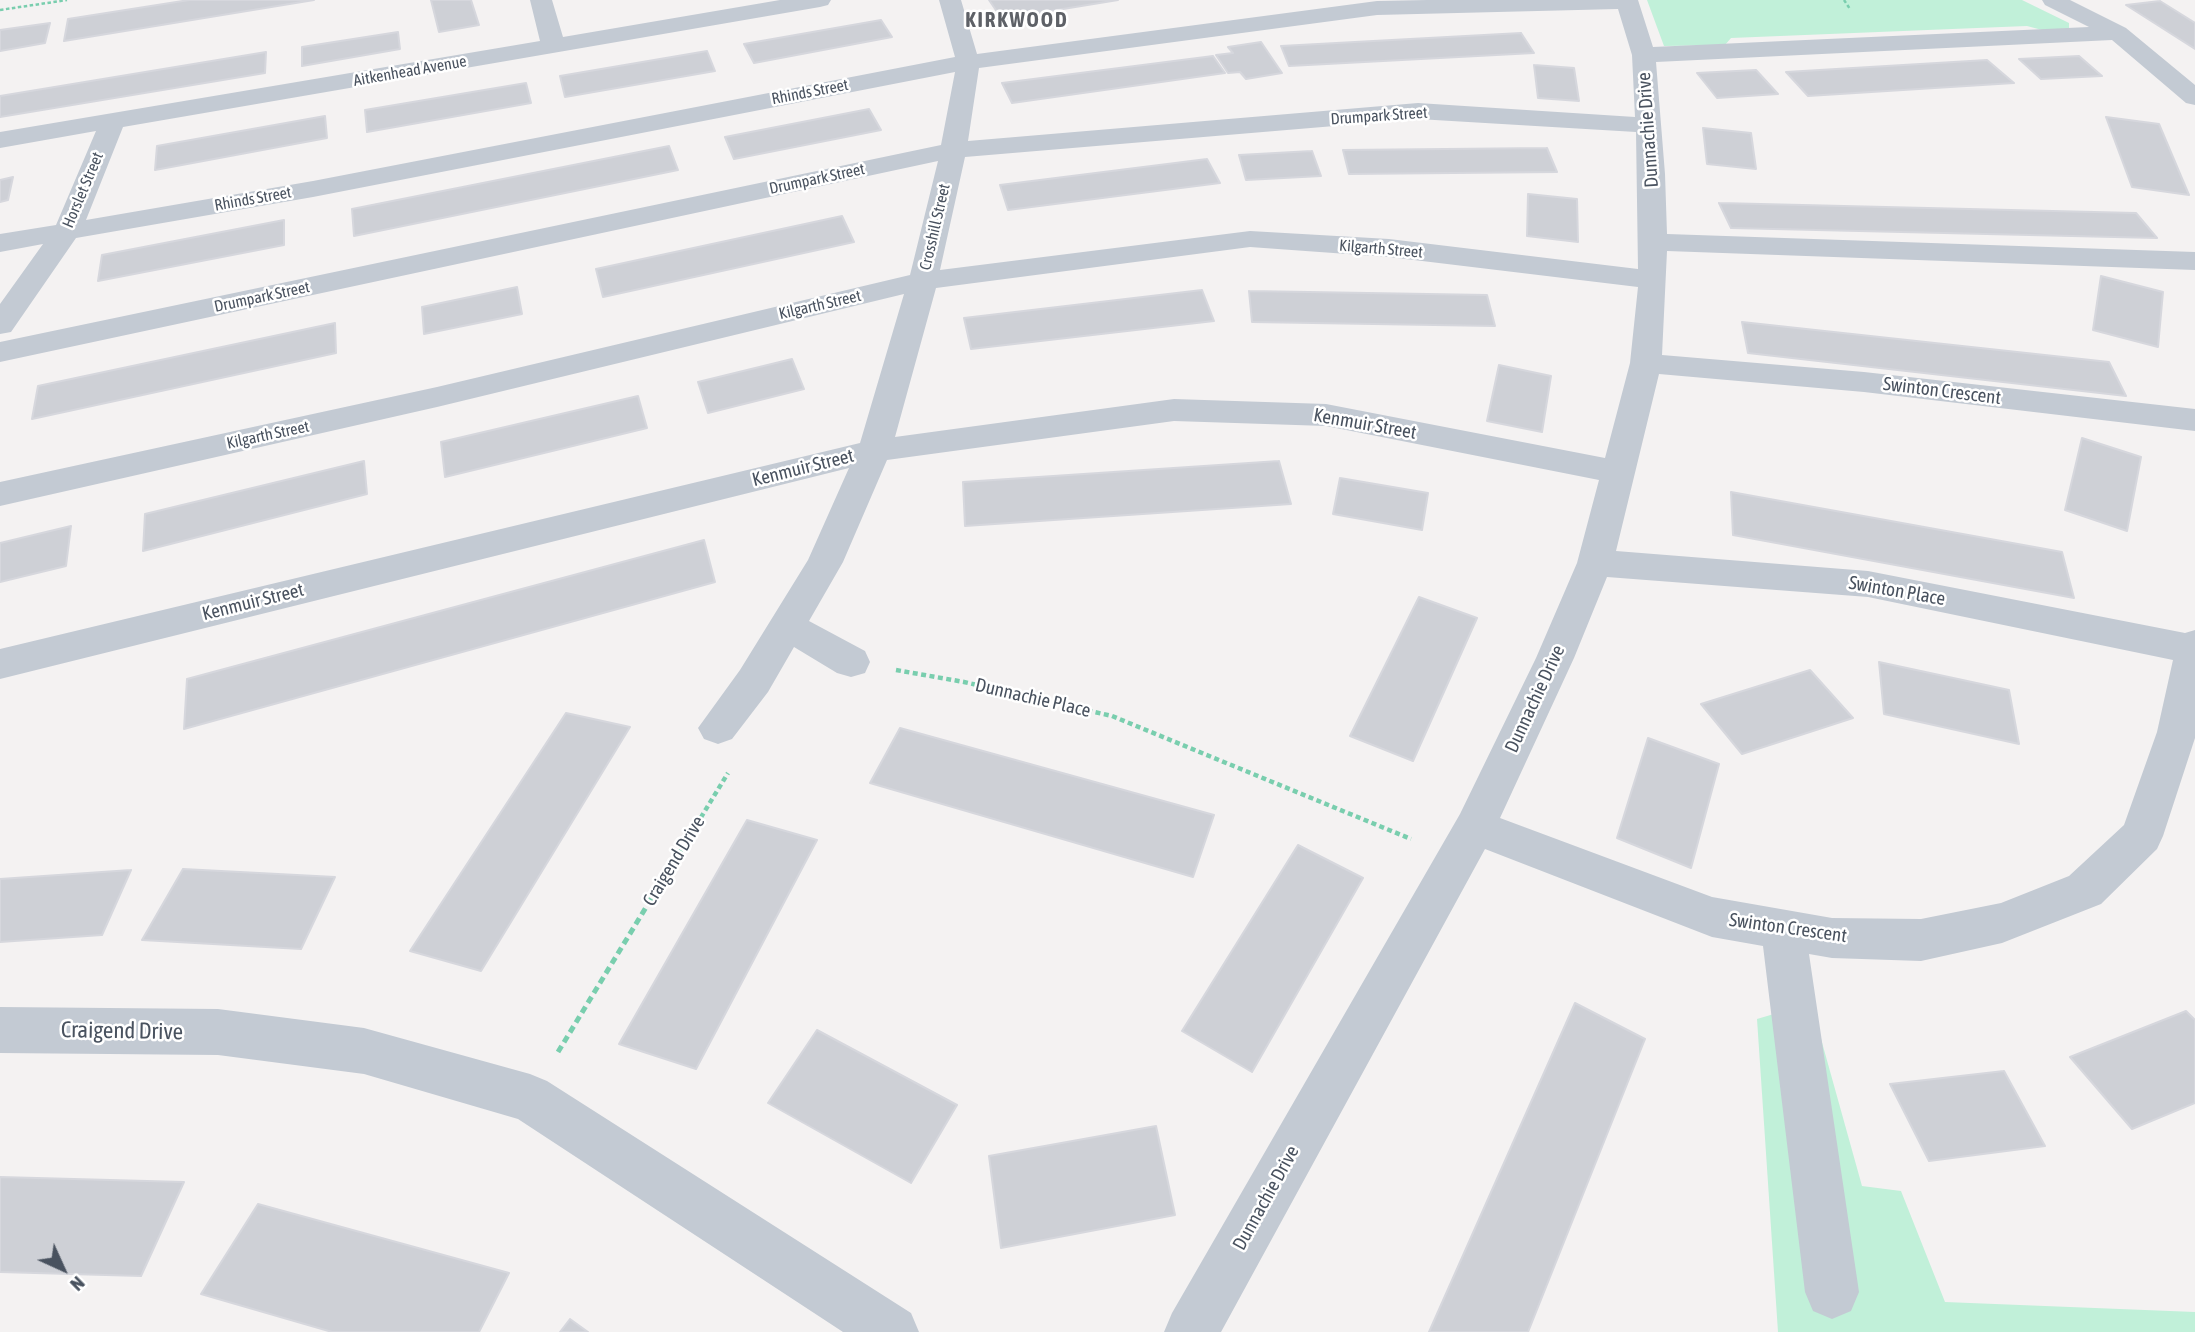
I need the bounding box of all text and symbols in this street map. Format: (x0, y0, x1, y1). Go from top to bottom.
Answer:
district label: KIRKWOOD (966, 7, 1068, 33)
street label: Aitkenhead Avenue (352, 52, 468, 90)
street label: Dunnachie Drive (1633, 71, 1663, 189)
street label: Rhinds Street (770, 75, 850, 109)
street label: Drumpark Street (1330, 103, 1428, 129)
street label: Horslet Street (58, 149, 108, 231)
street label: Drumpark Street (768, 160, 866, 198)
street label: Crosshill Street (916, 182, 954, 272)
street label: Rhinds Street (213, 183, 293, 215)
street label: Kilgarth Street (1338, 236, 1424, 262)
street label: Drumpark Street (213, 278, 311, 316)
street label: Kilgarth Street (777, 286, 863, 324)
street label: Swinton Crescent (1882, 372, 2002, 410)
street label: Kenmuir Street (1312, 404, 1418, 444)
street label: Kilgarth Street (225, 417, 311, 453)
street label: Kenmuir Street (750, 444, 856, 492)
street label: Swinton Place (1847, 571, 1947, 611)
street label: Kenmuir Street (200, 578, 306, 626)
street label: Dunnachie Drive (1500, 642, 1570, 756)
street label: Dunnachie Place (973, 674, 1093, 722)
street label: Craigend Drive (638, 812, 710, 910)
street label: Swinton Crescent (1728, 908, 1848, 948)
street label: Craigend Drive (61, 1016, 183, 1046)
street label: Dunnachie Drive (1228, 1142, 1304, 1254)
north arrow (28, 1234, 98, 1304)
text: N (66, 1272, 90, 1296)

